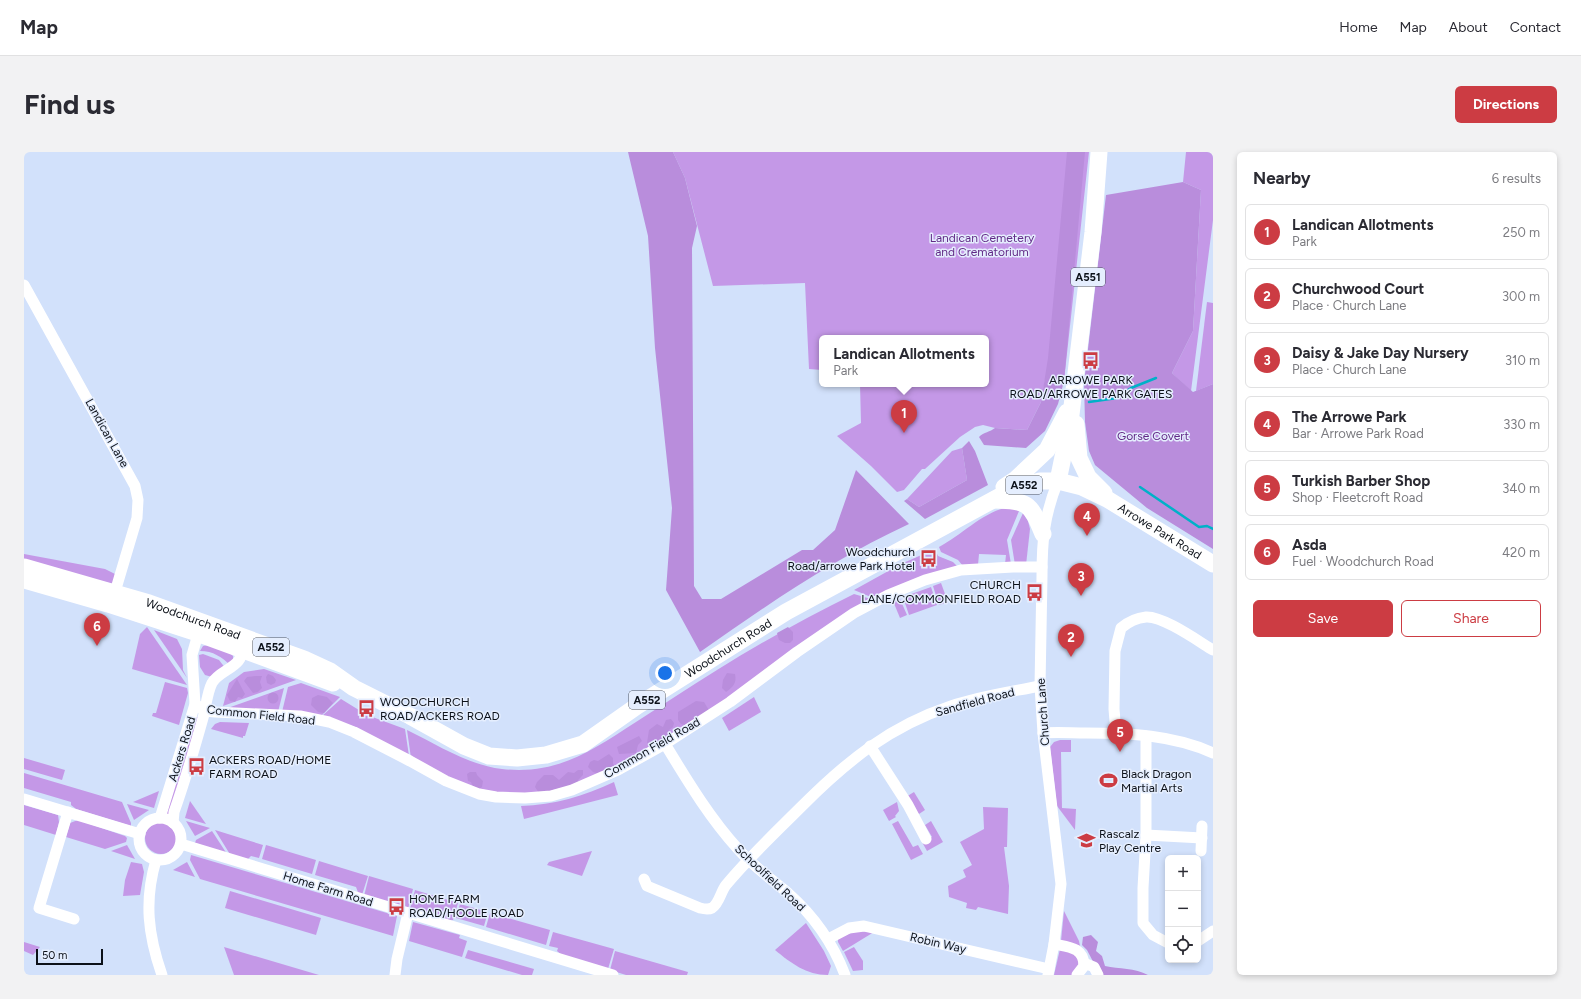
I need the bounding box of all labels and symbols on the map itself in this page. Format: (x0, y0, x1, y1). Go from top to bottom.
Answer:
park label: Landican Cemetery and Crematorium (930, 231, 1035, 259)
road number: A551 (1071, 268, 1105, 286)
bus stop icon: ARROWE PARK ROAD/ARROWE PARK GATES (1081, 351, 1101, 371)
place label: ARROWE PARK ROAD/ARROWE PARK GATES (1010, 373, 1172, 401)
street label: Landican Lane (82, 396, 132, 470)
pin: 1 (891, 400, 917, 433)
park label: Gorse Covert (1117, 429, 1189, 443)
road number: A552 (1006, 476, 1042, 494)
street label: Arrowe Park Road (1115, 500, 1204, 562)
pin: 4 (1074, 503, 1100, 536)
place label: Woodchurch Road/arrowe Park Hotel (787, 545, 915, 573)
bus stop icon: Woodchurch Road/arrowe Park Hotel (918, 549, 938, 569)
pin: 3 (1068, 563, 1094, 596)
place label: CHURCH LANE/COMMONFIELD ROAD (861, 578, 1021, 606)
bus stop icon: CHURCH LANE/COMMONFIELD ROAD (1024, 582, 1044, 602)
street label: Woodchurch Road (144, 595, 242, 642)
pin: 6 (84, 613, 110, 646)
street label: Woodchurch Road (682, 616, 774, 681)
pin: 2 (1058, 624, 1084, 657)
road number: A552 (253, 638, 289, 656)
your location (655, 663, 675, 683)
street label: Church Lane (1034, 677, 1052, 746)
street label: Sandfield Road (934, 685, 1016, 719)
road number: A552 (629, 691, 665, 709)
place label: WOODCHURCH ROAD/ACKERS ROAD (380, 695, 500, 723)
bus stop icon: WOODCHURCH ROAD/ACKERS ROAD (357, 699, 377, 719)
street label: Common Field Road (206, 702, 316, 728)
street label: Ackers Road (166, 715, 198, 783)
street label: Common Field Road (601, 715, 703, 781)
pin: 5 (1107, 719, 1133, 752)
place label: ACKERS ROAD/HOME FARM ROAD (209, 753, 331, 781)
bus stop icon: ACKERS ROAD/HOME FARM ROAD (186, 757, 206, 777)
place label: Black Dragon Martial Arts (1121, 767, 1192, 795)
sports icon: Black Dragon Martial Arts (1098, 771, 1118, 791)
place label: Rascalz Play Centre (1099, 827, 1161, 855)
school or university icon: Rascalz Play Centre (1076, 831, 1096, 851)
street label: Schoolfield Road (732, 842, 808, 914)
street label: Home Farm Road (281, 869, 375, 909)
place label: HOME FARM ROAD/HOOLE ROAD (409, 892, 524, 920)
bus stop icon: HOME FARM ROAD/HOOLE ROAD (386, 896, 406, 916)
street label: Robin Way (908, 930, 968, 956)
scale bar (36, 947, 103, 966)

